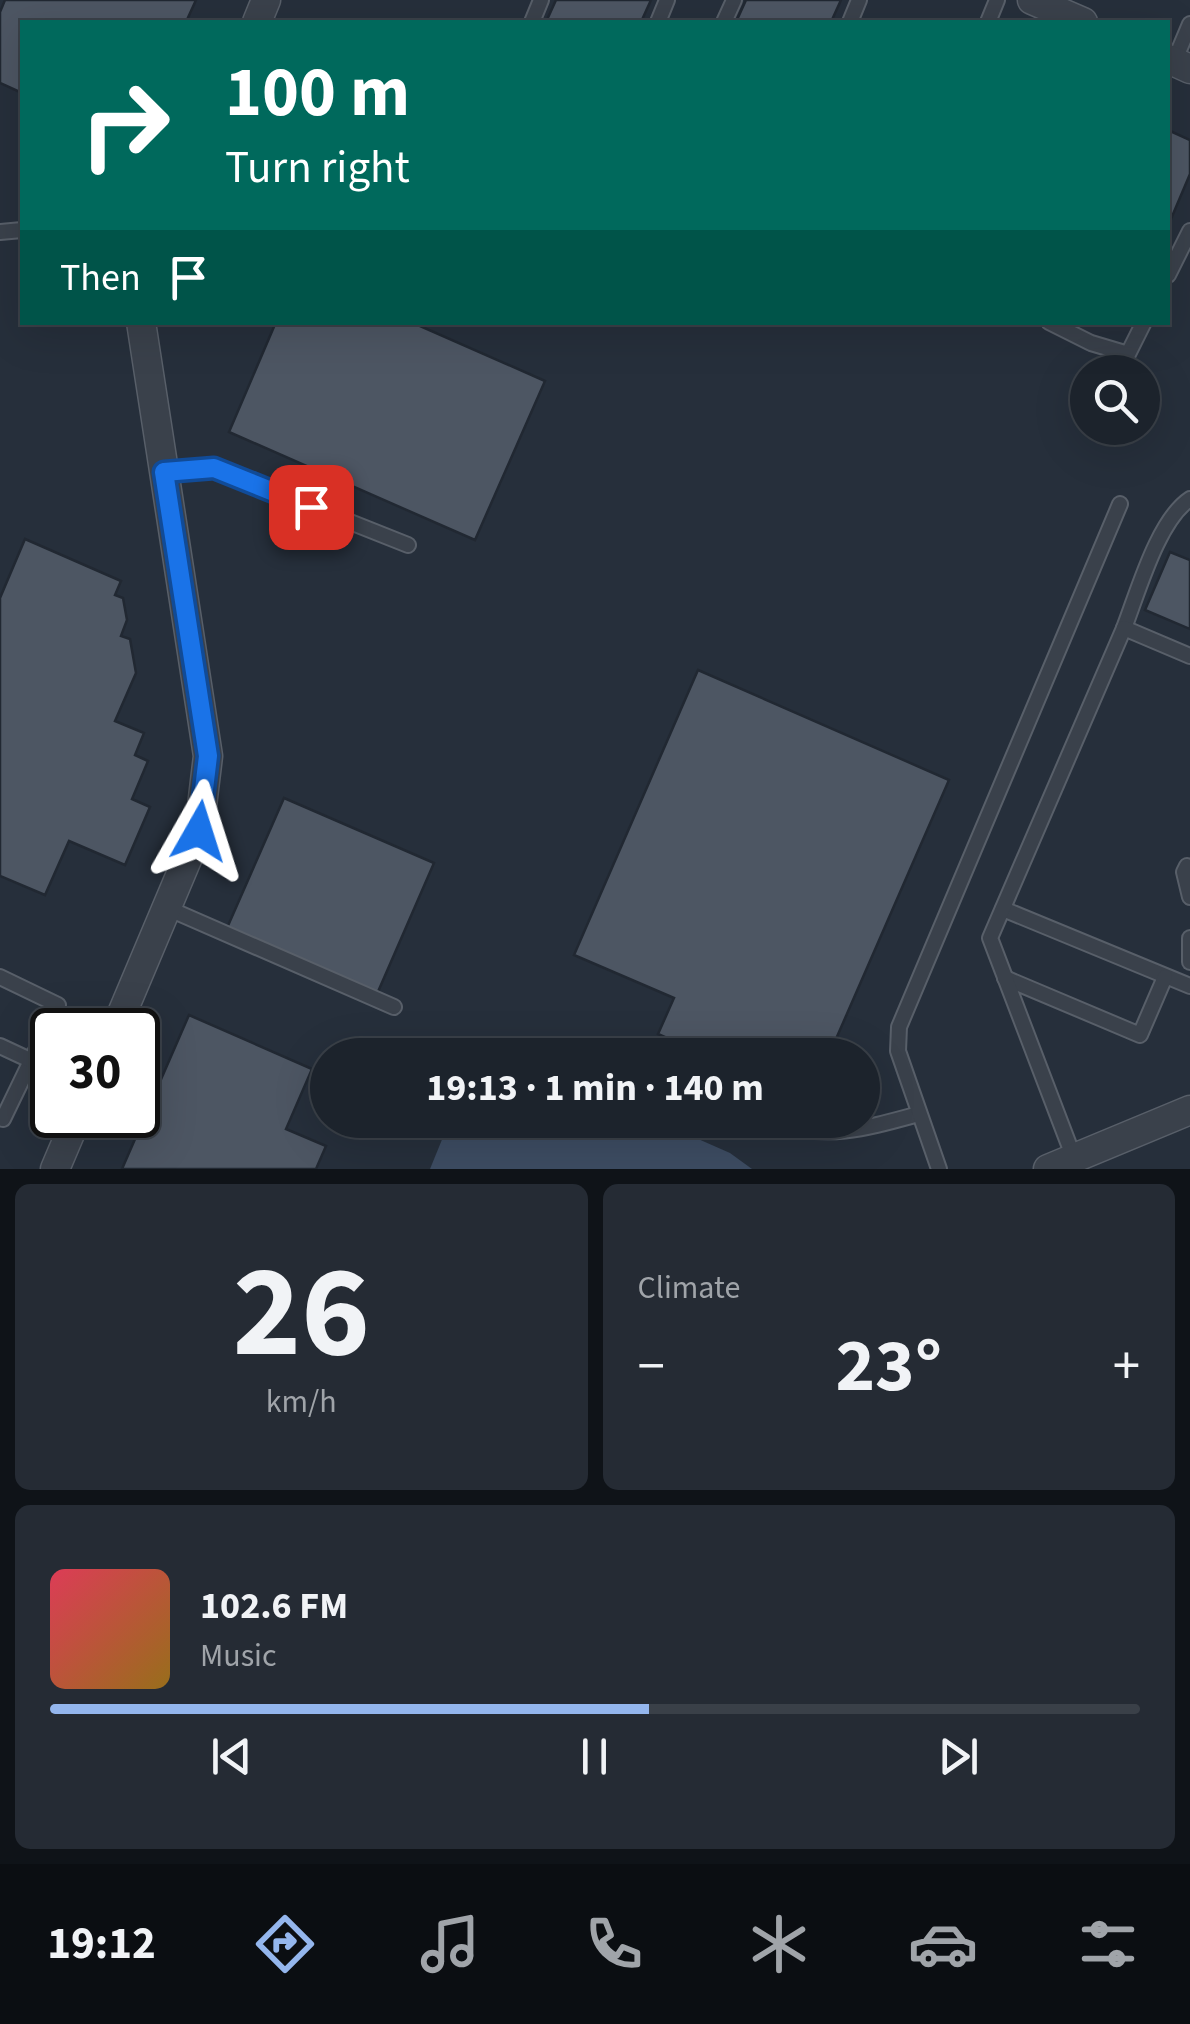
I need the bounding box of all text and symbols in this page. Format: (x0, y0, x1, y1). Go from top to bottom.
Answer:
text: 100 m (225, 43, 410, 143)
icon: right (60, 60, 190, 190)
text: Turn right (225, 136, 410, 200)
icon: arrive (161, 250, 216, 305)
text: Then (60, 251, 141, 305)
map controls (1070, 355, 1160, 445)
button: search (1070, 355, 1160, 445)
pin (269, 465, 354, 550)
icon: arrive (284, 480, 339, 535)
position arrow (147, 779, 251, 883)
speed limit sign: 30 (30, 1008, 160, 1138)
text: 19:13 · 1 min · 140 m (426, 1061, 764, 1115)
text: 26 (233, 1221, 370, 1406)
text: Climate (638, 1265, 740, 1311)
text: 23° (835, 1313, 942, 1420)
text: − (638, 1328, 665, 1406)
text: + (1113, 1328, 1140, 1406)
text: km/h (266, 1379, 337, 1425)
text: 102.6 FM (200, 1579, 348, 1633)
text: Music (200, 1633, 277, 1679)
icon: previous (204, 1729, 259, 1784)
icon: pause (567, 1729, 622, 1784)
icon: next (931, 1729, 986, 1784)
icon: directions (250, 1909, 320, 1979)
icon: music (415, 1909, 485, 1979)
icon: phone (579, 1909, 649, 1979)
icon: climate (744, 1909, 814, 1979)
icon: car (908, 1909, 978, 1979)
icon: filters (1073, 1909, 1143, 1979)
text: 19:12 (47, 1912, 156, 1976)

